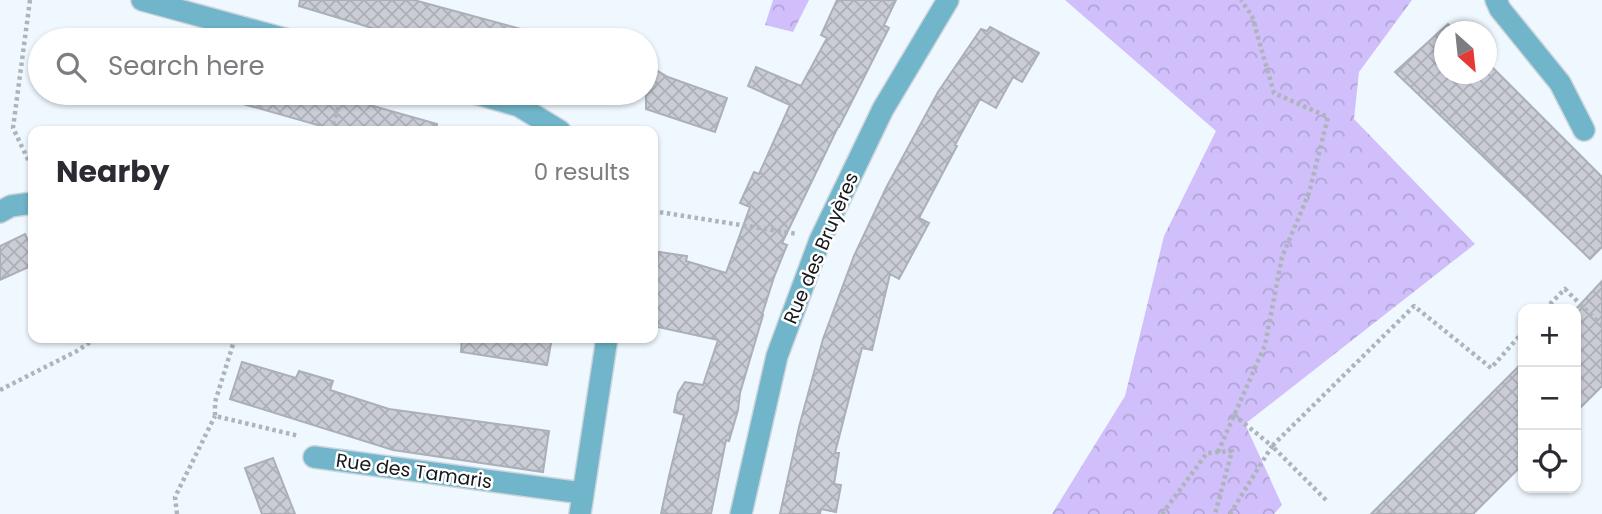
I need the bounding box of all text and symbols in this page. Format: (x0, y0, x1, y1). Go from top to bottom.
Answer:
north arrow (1434, 21, 1497, 84)
search box (28, 28, 658, 105)
icon: search (52, 48, 90, 86)
text: Search here (108, 48, 265, 84)
text: Nearby (56, 150, 170, 193)
text: 0 results (534, 156, 630, 188)
street label: Rue des Bruyères (777, 168, 865, 328)
map controls (1518, 304, 1581, 493)
button: + (1518, 304, 1581, 367)
button: − (1518, 367, 1581, 430)
button: locate (1518, 430, 1581, 493)
street label: Rue des Tamaris (334, 447, 494, 495)

